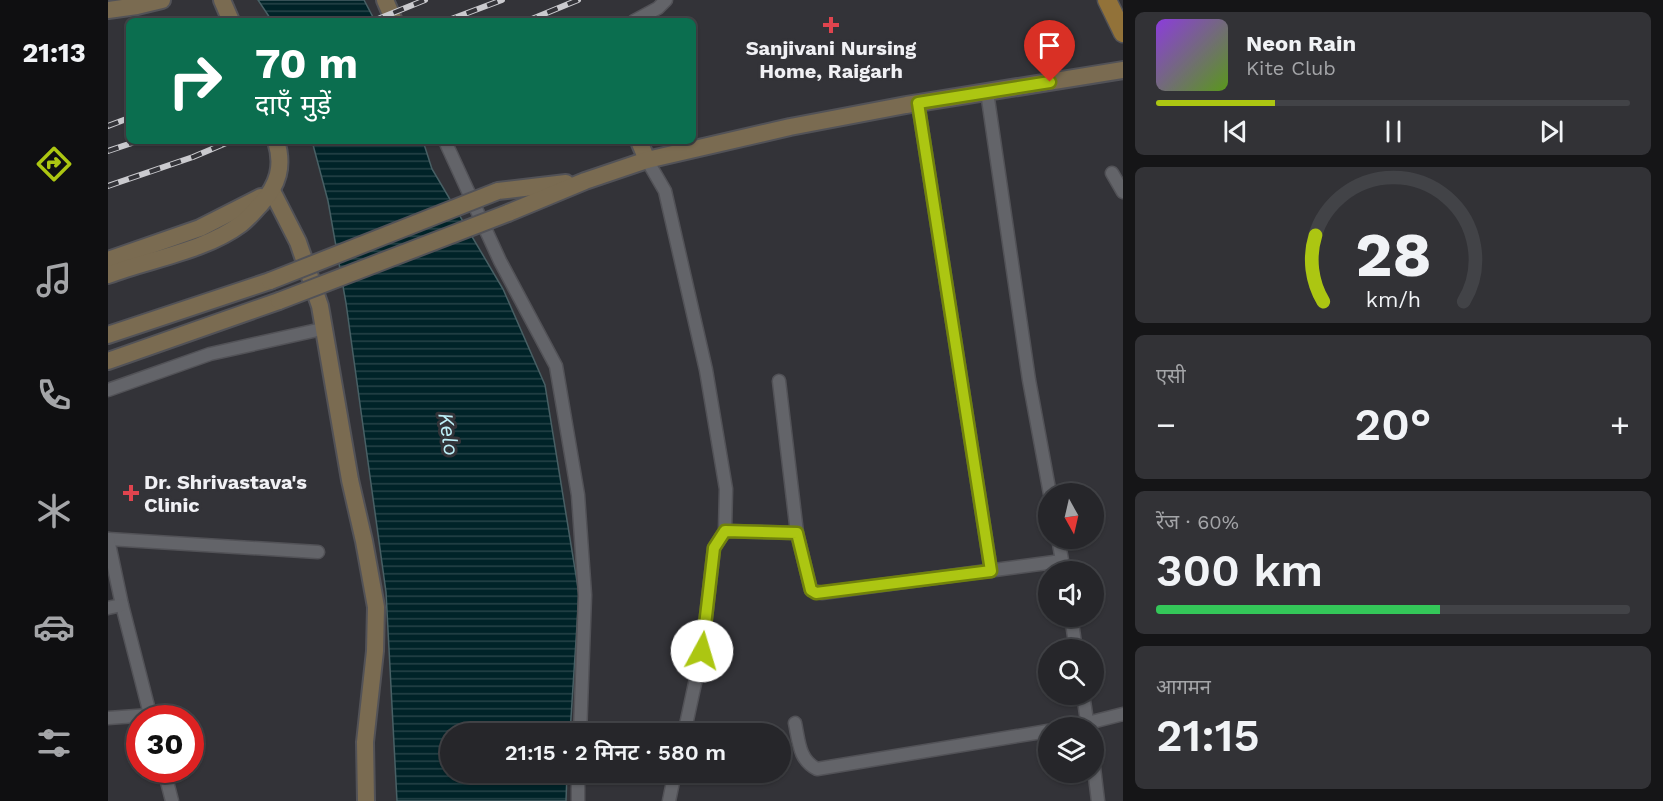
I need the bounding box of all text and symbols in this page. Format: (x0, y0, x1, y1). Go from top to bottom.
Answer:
marker: Sanjivani Nursing Home, Raigarh (822, 16, 840, 34)
pin (1024, 20, 1075, 82)
icon: arrive (1033, 29, 1066, 62)
text: Neon Rain (1246, 31, 1356, 56)
place label: Sanjivani Nursing Home, Raigarh (746, 36, 917, 83)
text: 21:13 (22, 37, 86, 69)
text: 70 m (255, 39, 358, 88)
icon: right (156, 42, 234, 120)
text: Kite Club (1246, 56, 1336, 80)
text: दाएँ मुड़ें (255, 89, 331, 121)
icon: previous (1219, 115, 1252, 148)
icon: pause (1377, 115, 1410, 148)
icon: next (1535, 115, 1568, 148)
icon: directions (33, 143, 75, 185)
text: 28 (1355, 218, 1431, 291)
icon: music (33, 259, 75, 301)
text: km/h (1365, 288, 1421, 313)
text: एसी (1156, 364, 1186, 388)
icon: phone (33, 374, 75, 416)
text: 20° (1355, 398, 1431, 451)
text: − (1156, 405, 1176, 444)
text: + (1610, 405, 1630, 444)
water label: Kelo (433, 411, 465, 457)
place label: Dr. Shrivastava's Clinic (144, 470, 307, 517)
north arrow (1038, 483, 1104, 549)
map controls (1038, 483, 1104, 783)
marker: Dr. Shrivastava's Clinic (122, 484, 140, 502)
icon: climate (33, 490, 75, 532)
text: रेंज · 60% (1156, 510, 1239, 534)
text: 300 km (1156, 544, 1323, 597)
button: sound (1038, 561, 1104, 627)
icon: car (33, 606, 75, 648)
position arrow (670, 619, 734, 683)
button: search (1038, 639, 1104, 705)
text: आगमन (1156, 675, 1211, 699)
speed limit sign: 30 (126, 705, 204, 783)
text: 21:15 (1156, 709, 1260, 762)
button: layers (1038, 717, 1104, 783)
icon: filters (33, 722, 75, 764)
text: 21:15 · 2 मिनट · 580 m (505, 740, 726, 765)

